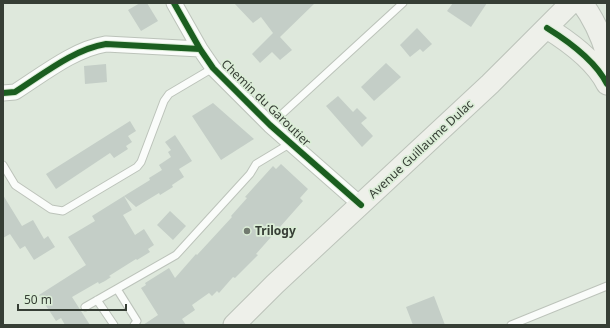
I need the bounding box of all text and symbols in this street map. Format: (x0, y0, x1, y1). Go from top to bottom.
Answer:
street label: Chemin du Garoutier (218, 55, 315, 150)
street label: Avenue Guillaume Dulac (365, 95, 477, 202)
place label: Trilogy (255, 222, 296, 239)
marker: Trilogy (242, 226, 252, 236)
scale bar (18, 286, 126, 312)
text: 50 m (24, 291, 52, 308)

